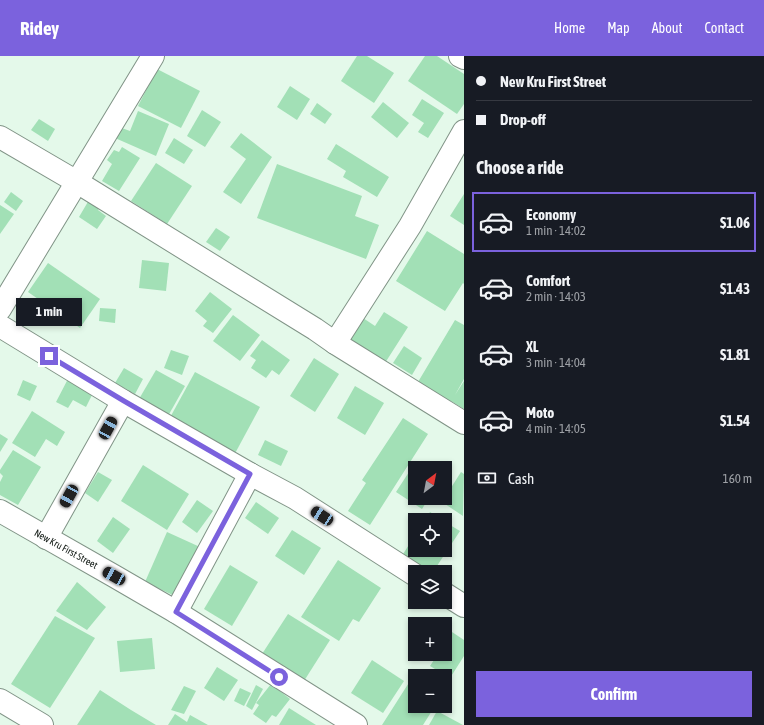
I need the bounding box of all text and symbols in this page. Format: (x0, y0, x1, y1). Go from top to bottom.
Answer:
text: Ridey (20, 17, 59, 39)
text: Home (554, 20, 585, 36)
text: Map (607, 20, 630, 36)
text: About (652, 20, 683, 36)
text: Contact (705, 20, 744, 36)
text: New Kru First Street (500, 73, 606, 90)
text: Drop-off (500, 111, 546, 128)
text: Choose a ride (476, 157, 564, 178)
icon: car (478, 204, 514, 240)
text: Economy (526, 206, 576, 223)
text: $1.06 (720, 214, 750, 231)
text: 1 min · 14:02 (526, 223, 586, 238)
icon: car (478, 270, 514, 306)
text: Comfort (526, 272, 570, 289)
text: $1.43 (720, 280, 750, 297)
text: 2 min · 14:03 (526, 289, 586, 304)
callout: 1 min (16, 298, 82, 326)
text: 1 min (36, 304, 62, 319)
icon: car (478, 336, 514, 372)
text: XL (526, 338, 539, 355)
text: $1.81 (720, 346, 750, 363)
route end (40, 347, 58, 365)
text: 3 min · 14:04 (526, 355, 586, 370)
icon: car (478, 402, 514, 438)
text: Moto (526, 404, 554, 421)
text: $1.54 (720, 412, 750, 429)
car (97, 415, 119, 441)
text: 4 min · 14:05 (526, 421, 586, 436)
north arrow (408, 461, 452, 505)
map controls (408, 461, 452, 713)
icon: cash (476, 467, 498, 489)
text: Cash (508, 470, 534, 487)
text: 160 m (723, 471, 752, 486)
car (58, 483, 80, 509)
car (309, 504, 335, 528)
button: locate (408, 513, 452, 557)
street label: New Kru First Street (32, 527, 100, 571)
car (101, 565, 127, 587)
button: layers (408, 565, 452, 609)
button: + (408, 617, 452, 661)
route start (270, 668, 288, 686)
button: − (408, 669, 452, 713)
button: Confirm (476, 671, 752, 717)

